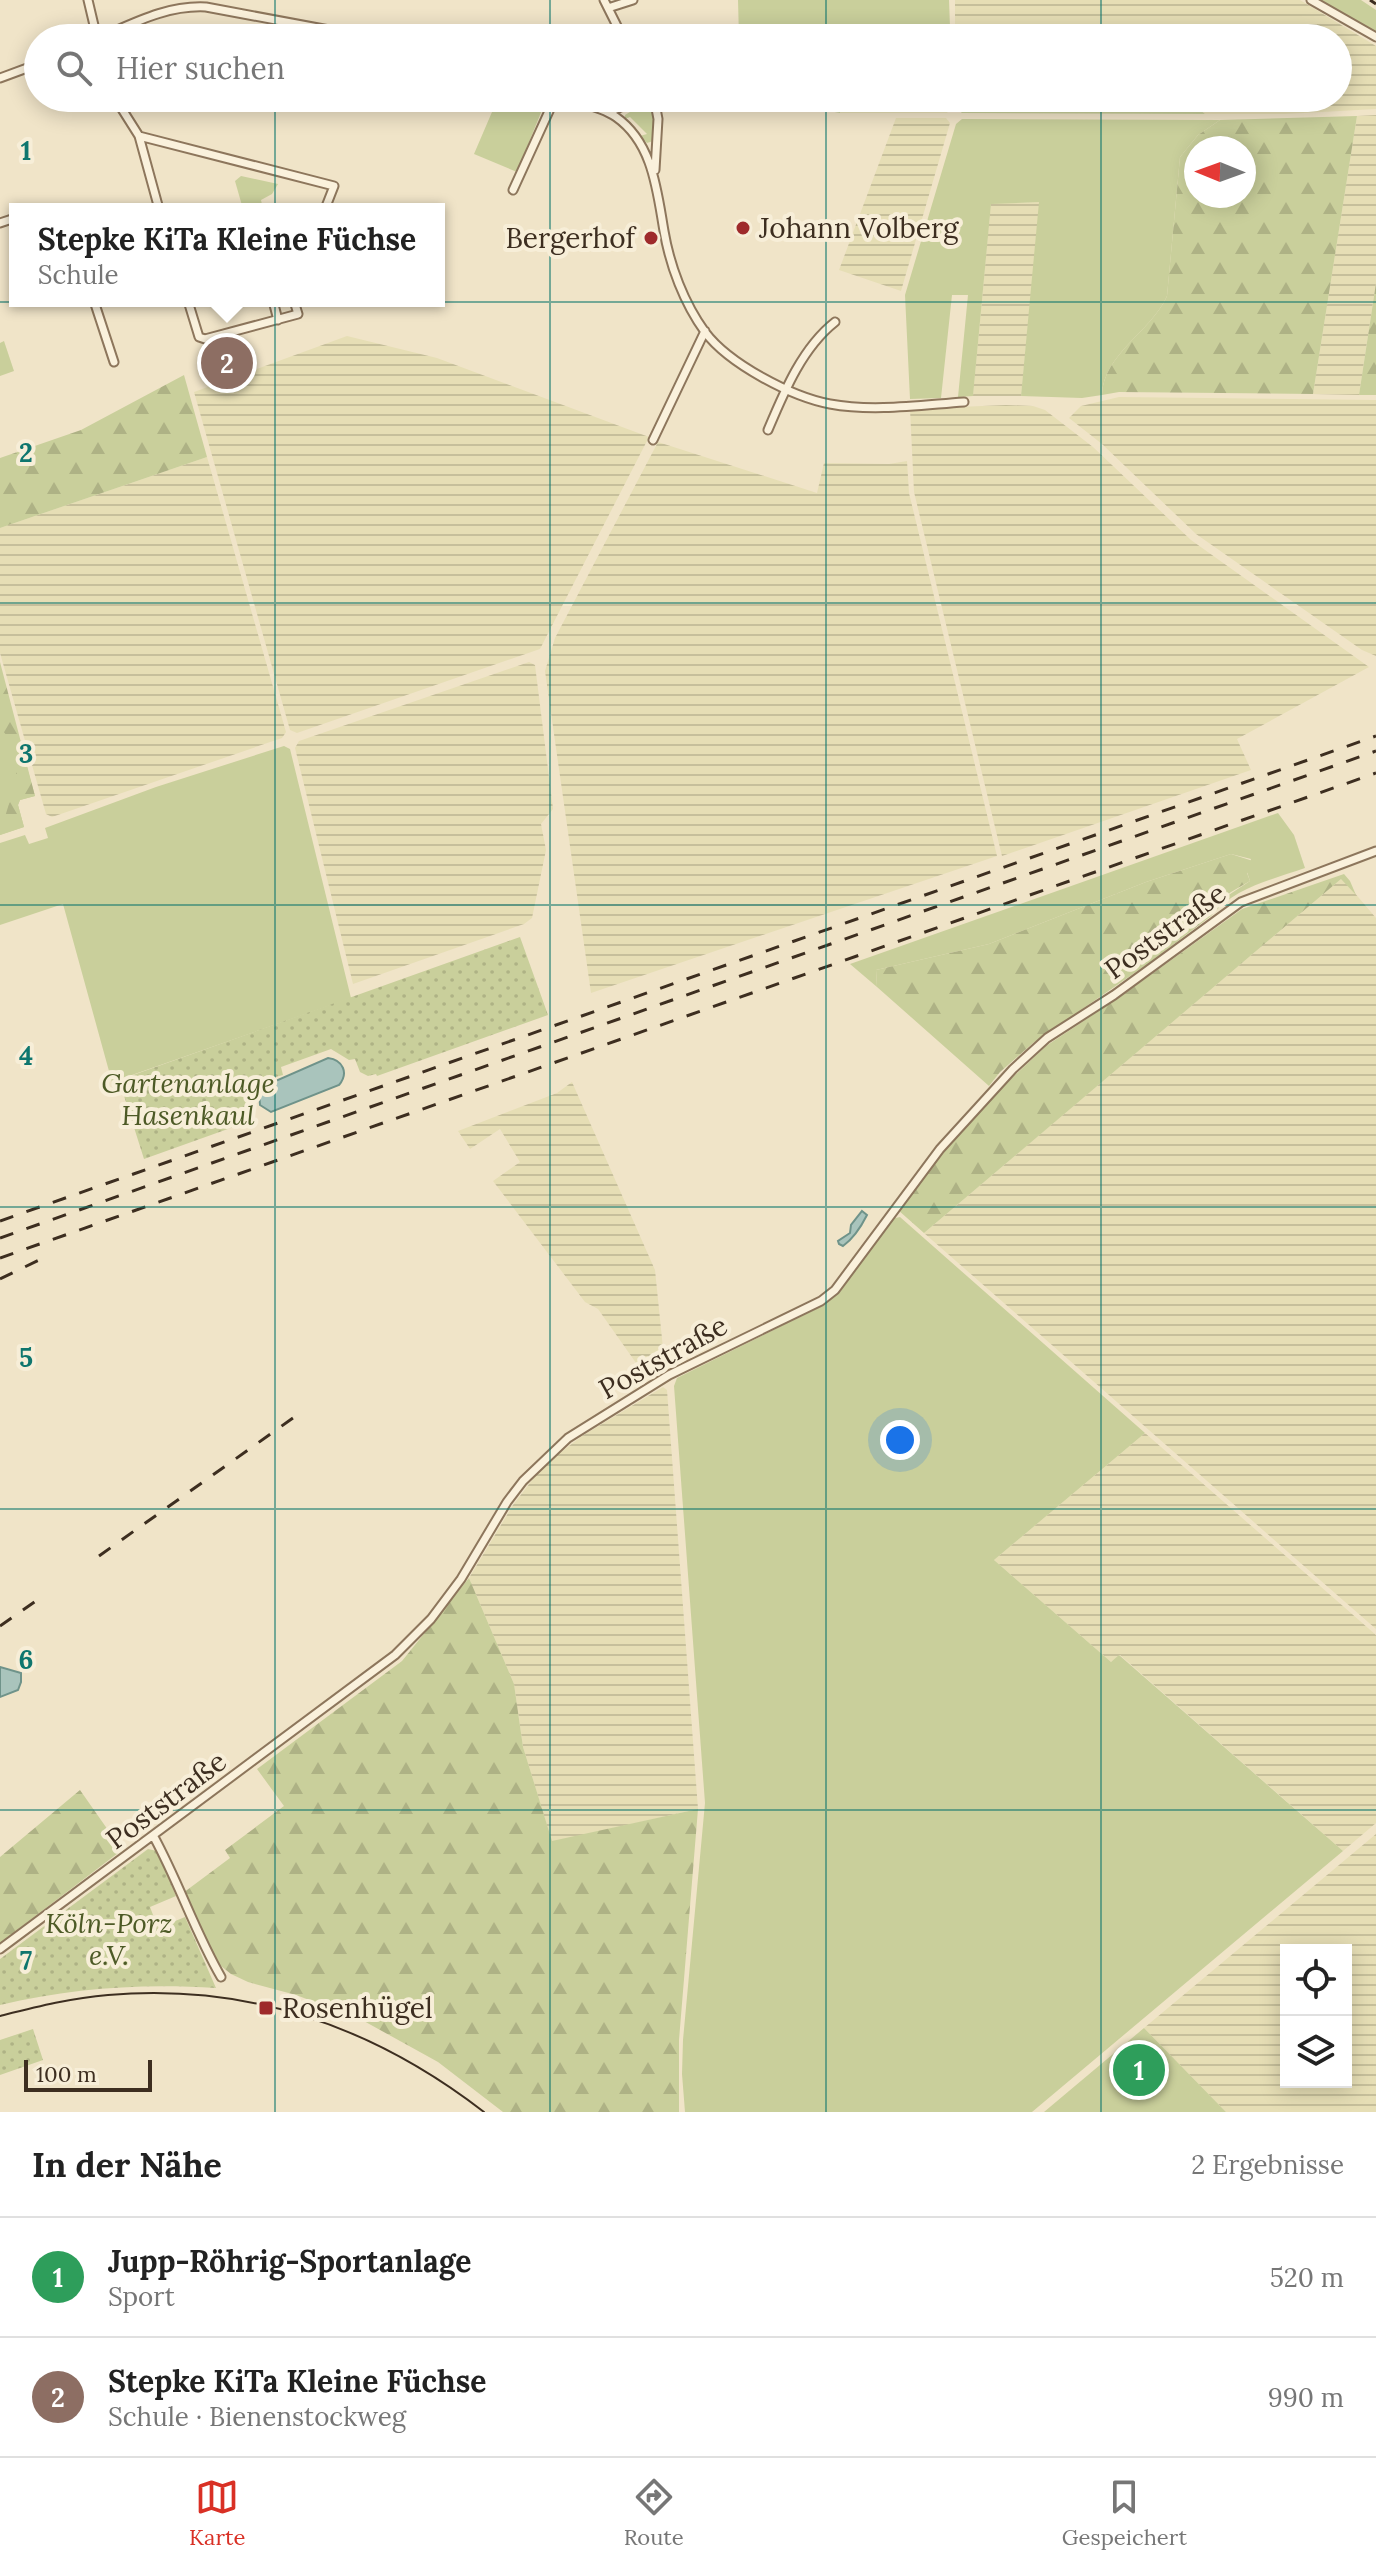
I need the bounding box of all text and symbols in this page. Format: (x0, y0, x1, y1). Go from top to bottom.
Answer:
search box (24, 24, 1352, 112)
icon: search (52, 46, 96, 90)
text: Hier suchen (116, 49, 285, 87)
text: 1 (21, 134, 31, 167)
north arrow (1184, 136, 1256, 208)
popup (9, 203, 445, 307)
place label: Johann Volberg (758, 210, 959, 246)
marker: Johann Volberg (734, 219, 752, 237)
text: Stepke KiTa Kleine Füchse (38, 220, 416, 258)
place label: Bergerhof (505, 220, 638, 256)
marker: Bergerhof (642, 229, 660, 247)
text: Schule (38, 258, 119, 291)
pin: 2 (201, 333, 253, 393)
text: 2 (19, 436, 33, 469)
text: 3 (19, 737, 33, 770)
street label: Poststraße (1097, 875, 1233, 987)
text: 4 (19, 1039, 33, 1072)
park label: Gartenanlage Hasenkaul (101, 1065, 275, 1133)
street label: Poststraße (592, 1307, 734, 1407)
text: 5 (19, 1341, 33, 1374)
your location (880, 1420, 920, 1460)
text: 6 (19, 1643, 33, 1676)
street label: Poststraße (99, 1743, 233, 1857)
park label: Köln-Porz e.V. (45, 1905, 173, 1973)
text: 7 (20, 1944, 32, 1977)
map controls (1280, 1944, 1352, 2088)
button: locate (1280, 1944, 1352, 2016)
place label: Rosenhügel (282, 1990, 433, 2026)
marker: Rosenhügel (257, 1999, 275, 2017)
button: layers (1280, 2016, 1352, 2088)
pin: 1 (1113, 2040, 1165, 2100)
scale bar (24, 2056, 152, 2092)
text: 100 m (36, 2060, 97, 2088)
text: In der Nähe (32, 2143, 222, 2186)
text: 2 Ergebnisse (1191, 2148, 1344, 2181)
text: Jupp-Röhrig-Sportanlage (108, 2242, 471, 2280)
text: 1 (53, 2261, 63, 2294)
text: 520 m (1270, 2261, 1344, 2294)
text: Sport (108, 2280, 175, 2313)
text: Stepke KiTa Kleine Füchse (108, 2362, 486, 2400)
text: 2 (51, 2381, 65, 2414)
text: 990 m (1268, 2381, 1344, 2414)
text: Schule · Bienenstockweg (108, 2400, 406, 2433)
tab: Karte (189, 2475, 246, 2551)
tab: Route (624, 2475, 684, 2551)
tab: Gespeichert (1062, 2475, 1187, 2551)

